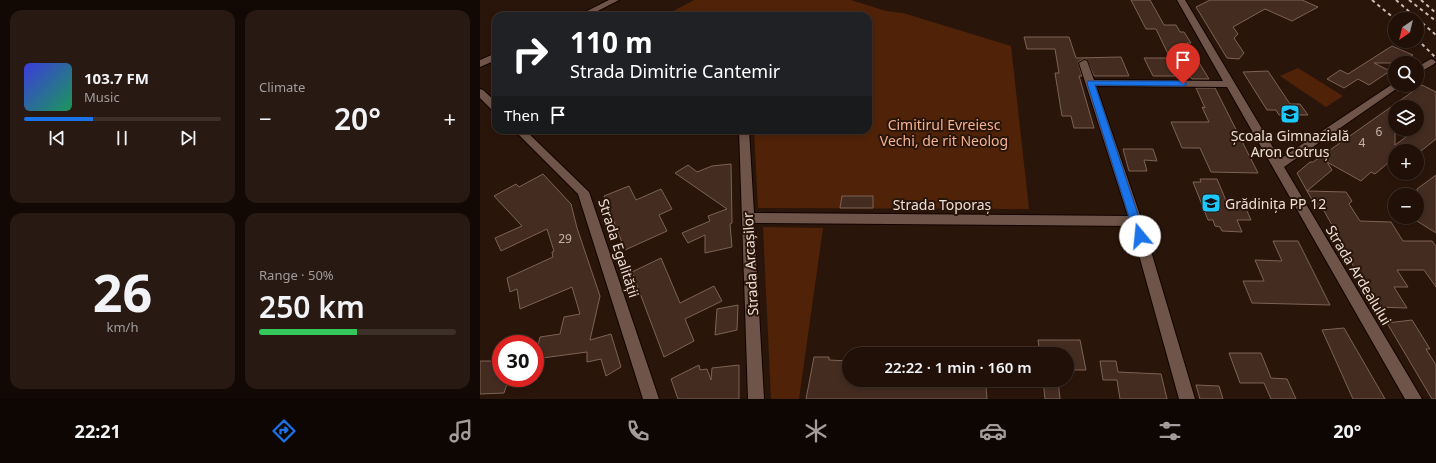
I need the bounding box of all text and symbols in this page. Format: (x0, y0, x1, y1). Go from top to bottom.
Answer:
north arrow (1388, 12, 1424, 48)
map controls (1388, 12, 1424, 224)
text: 110 m (570, 23, 653, 61)
icon: right (504, 28, 556, 80)
pin (1166, 43, 1200, 84)
icon: arrive (1172, 49, 1194, 71)
button: search (1388, 56, 1424, 92)
text: Strada Dimitrie Cantemir (570, 59, 780, 83)
text: 103.7 FM (84, 68, 149, 88)
text: Climate (259, 78, 305, 96)
text: Music (84, 88, 120, 106)
text: 20° (334, 98, 381, 139)
button: layers (1388, 100, 1424, 136)
text: − (259, 103, 272, 133)
text: + (443, 103, 456, 133)
school or university icon: Școala Gimnazială Aron Cotruș (1279, 103, 1301, 125)
icon: arrive (547, 104, 569, 126)
text: Then (504, 105, 539, 125)
park label: Cimitirul Evreiesc Vechi, de rit Neolog (880, 115, 1008, 150)
house number: 6 (1376, 123, 1383, 140)
place label: Școala Gimnazială Aron Cotruș (1231, 126, 1349, 161)
icon: previous (46, 127, 68, 149)
icon: pause (111, 127, 133, 149)
icon: next (177, 127, 199, 149)
house number: 4 (1359, 134, 1366, 151)
button: + (1388, 144, 1424, 180)
button: − (1388, 188, 1424, 224)
school or university icon: Grădinița PP 12 (1200, 192, 1222, 214)
place label: Grădinița PP 12 (1225, 194, 1326, 213)
street label: Strada Toporaș (893, 195, 992, 214)
street label: Strada Egalității (594, 196, 644, 300)
street label: Strada Arcașilor (738, 212, 762, 316)
position arrow (1119, 215, 1161, 257)
street label: Strada Ardealului (1322, 222, 1396, 328)
house number: 29 (558, 230, 572, 247)
text: 26 (93, 256, 152, 327)
text: Range · 50% (259, 266, 334, 284)
text: 250 km (259, 286, 365, 327)
text: km/h (107, 318, 138, 336)
speed limit sign: 30 (492, 335, 544, 387)
text: 22:22 · 1 min · 160 m (884, 357, 1032, 377)
icon: directions (270, 417, 298, 445)
icon: music (447, 417, 475, 445)
icon: phone (624, 417, 652, 445)
icon: climate (802, 417, 830, 445)
icon: car (979, 417, 1007, 445)
icon: filters (1156, 417, 1184, 445)
text: 22:21 (75, 419, 121, 443)
text: 20° (1333, 419, 1361, 443)

